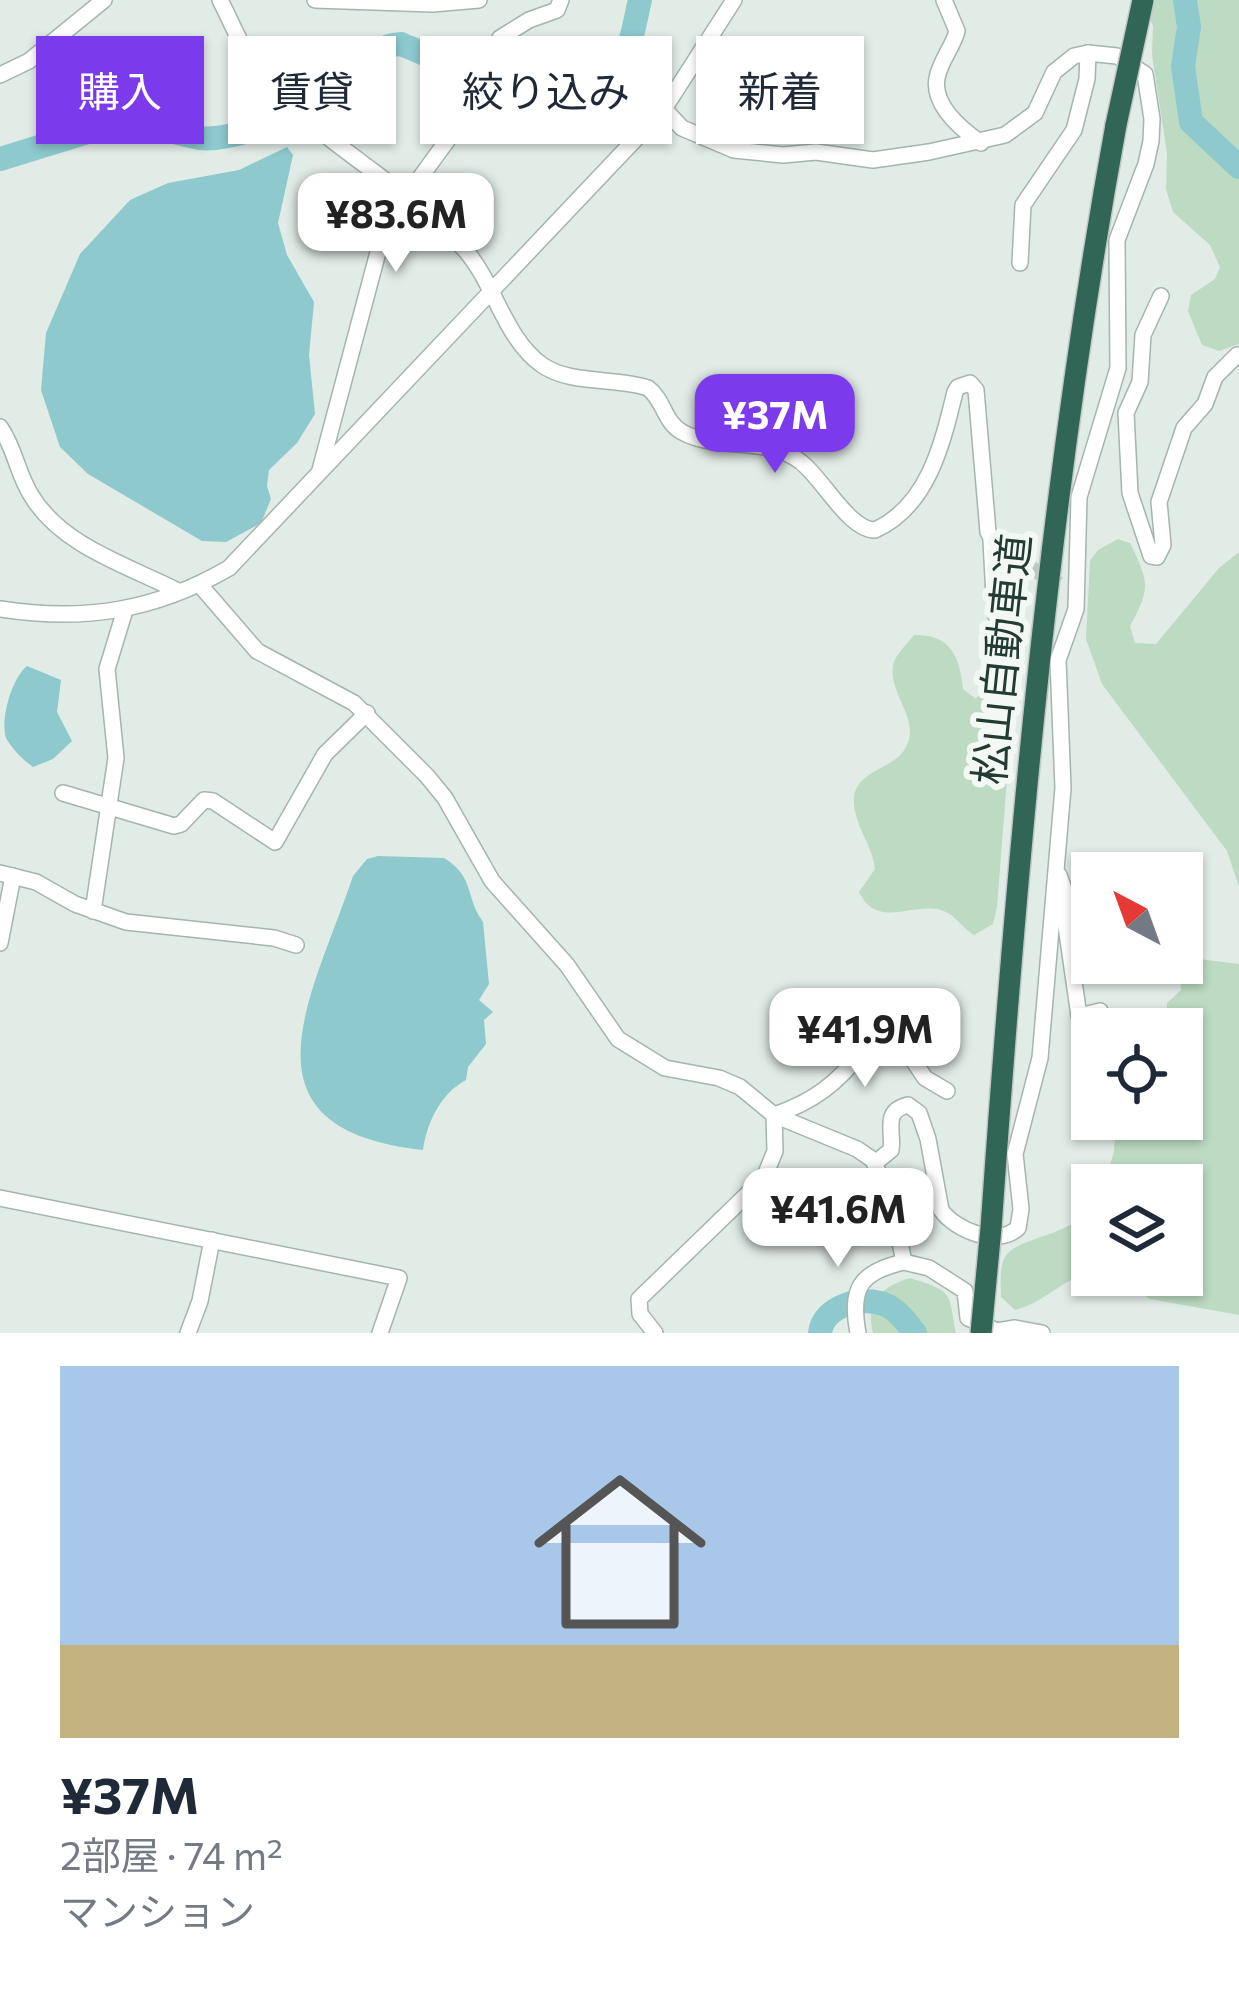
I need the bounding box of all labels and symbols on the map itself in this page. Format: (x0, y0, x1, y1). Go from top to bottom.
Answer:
pin: ¥83.6M (298, 173, 494, 275)
pin: ¥37M (704, 374, 846, 476)
street label: 松山自動車道 (961, 531, 1039, 787)
north arrow (1071, 852, 1203, 984)
pin: ¥41.9M (767, 988, 963, 1090)
pin: ¥41.6M (740, 1168, 936, 1270)

